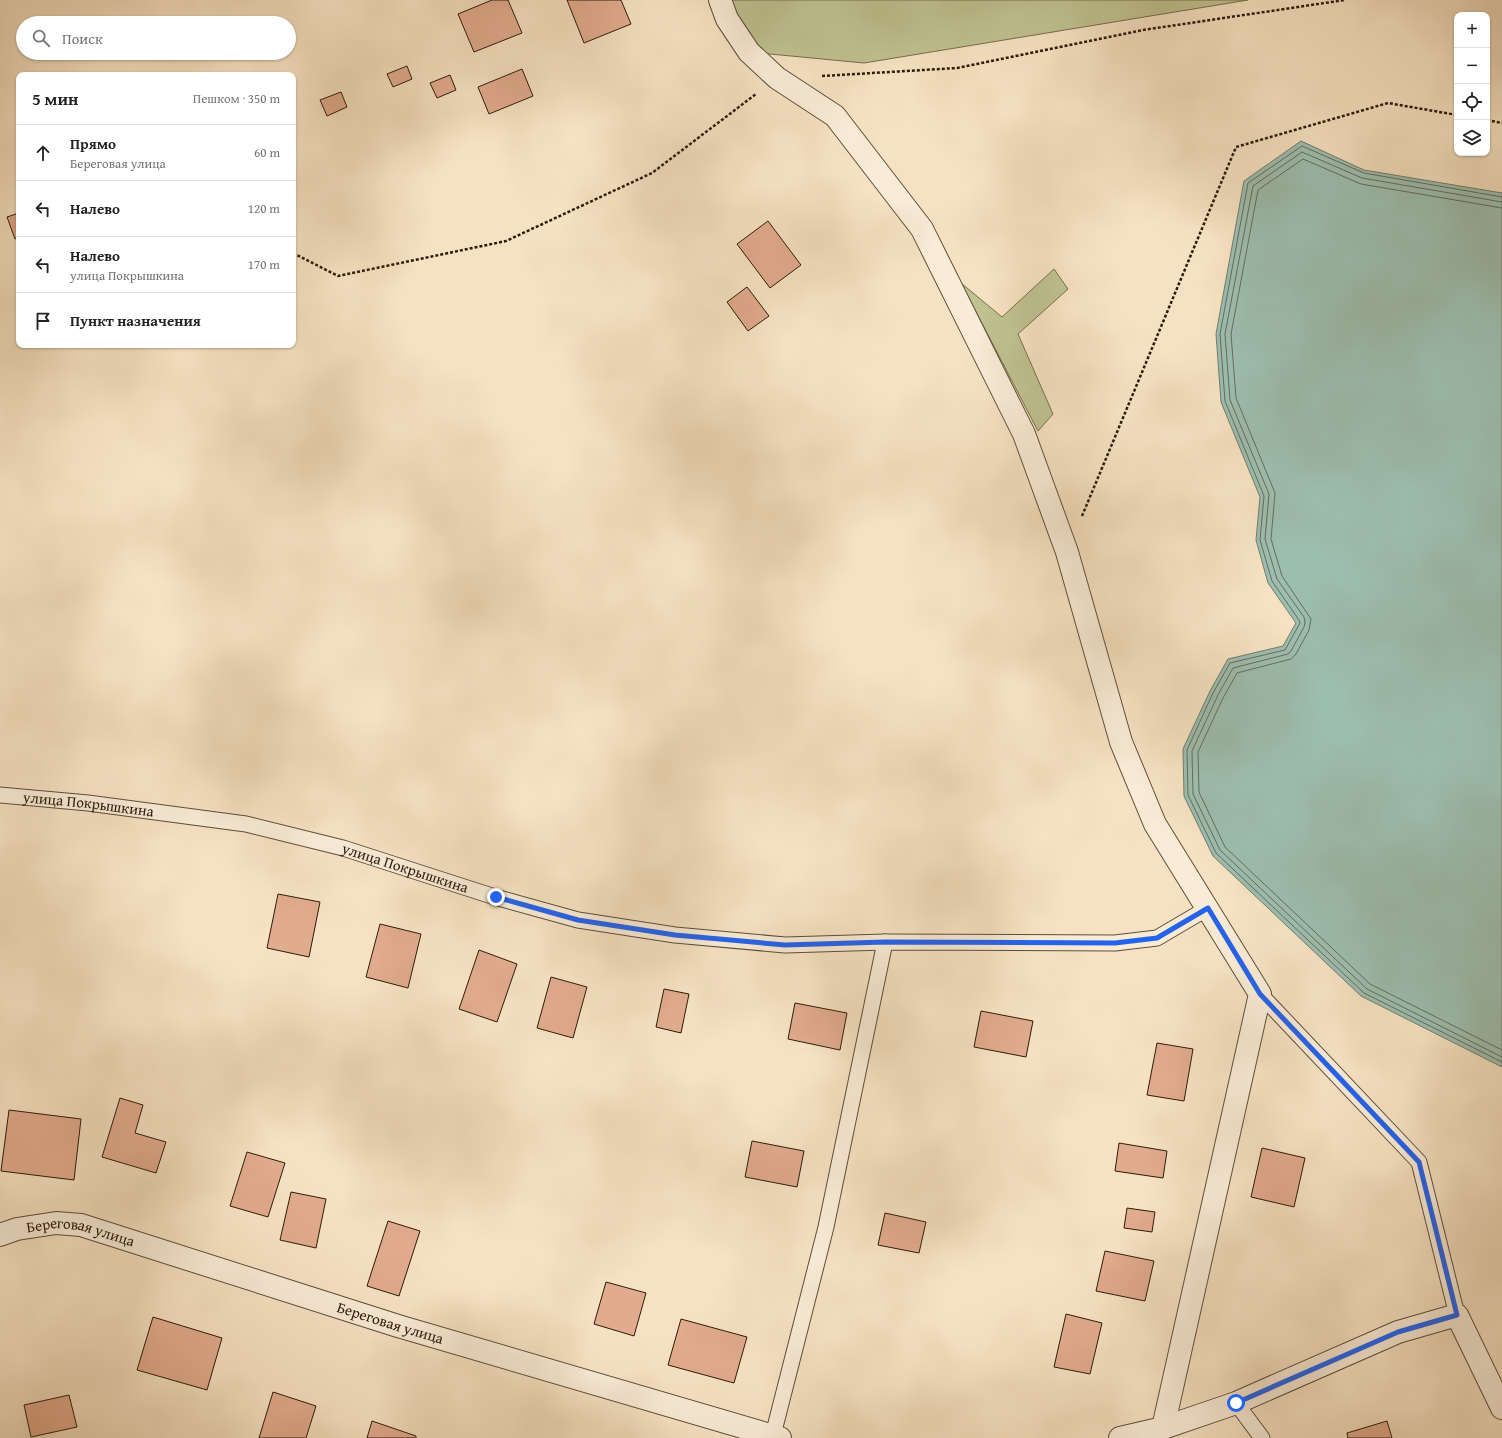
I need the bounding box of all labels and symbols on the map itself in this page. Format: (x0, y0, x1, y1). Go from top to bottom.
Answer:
street label: улица Покрышкина (21, 786, 156, 822)
street label: улица Покрышкина (339, 837, 472, 898)
route end (487, 888, 505, 906)
street label: Береговая улица (25, 1212, 138, 1252)
street label: Береговая улица (334, 1296, 447, 1349)
route start (1227, 1394, 1245, 1412)

